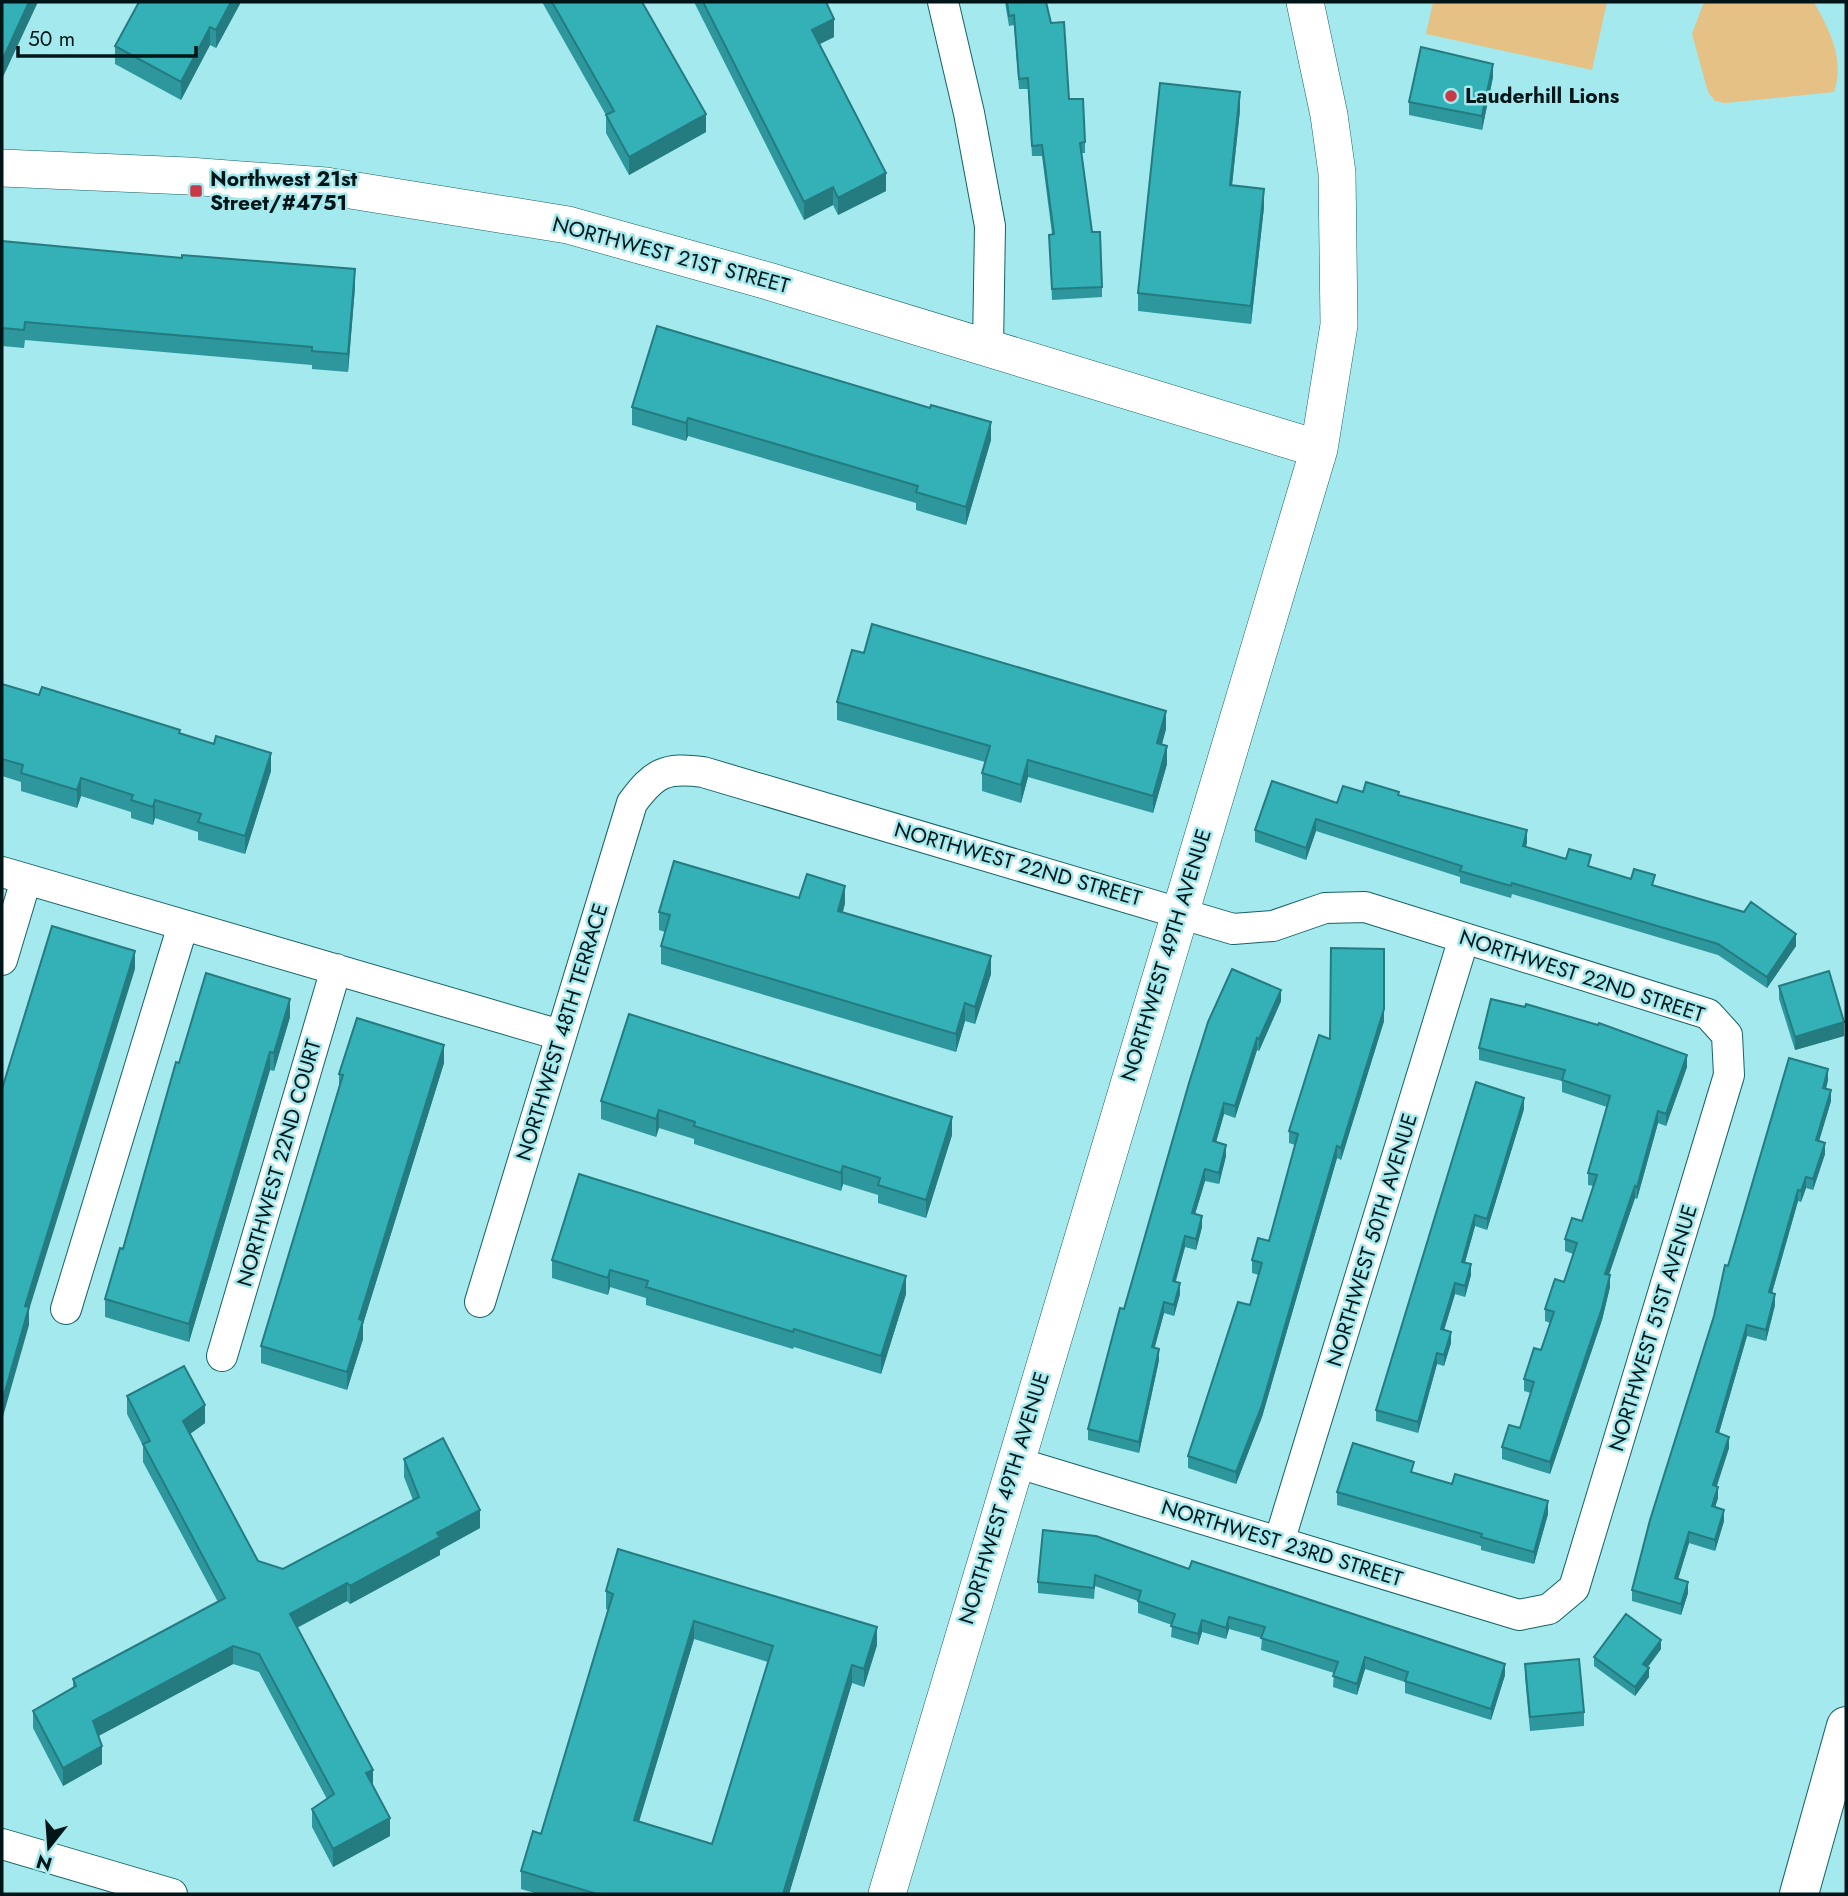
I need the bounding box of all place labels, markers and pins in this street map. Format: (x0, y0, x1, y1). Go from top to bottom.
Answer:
place label: Lauderhill Lions (1465, 81, 1620, 111)
marker: Lauderhill Lions (1443, 88, 1459, 104)
place label: Northwest 21st Street/#4751 (210, 164, 358, 218)
marker: Northwest 21st Street/#4751 (188, 183, 204, 199)

